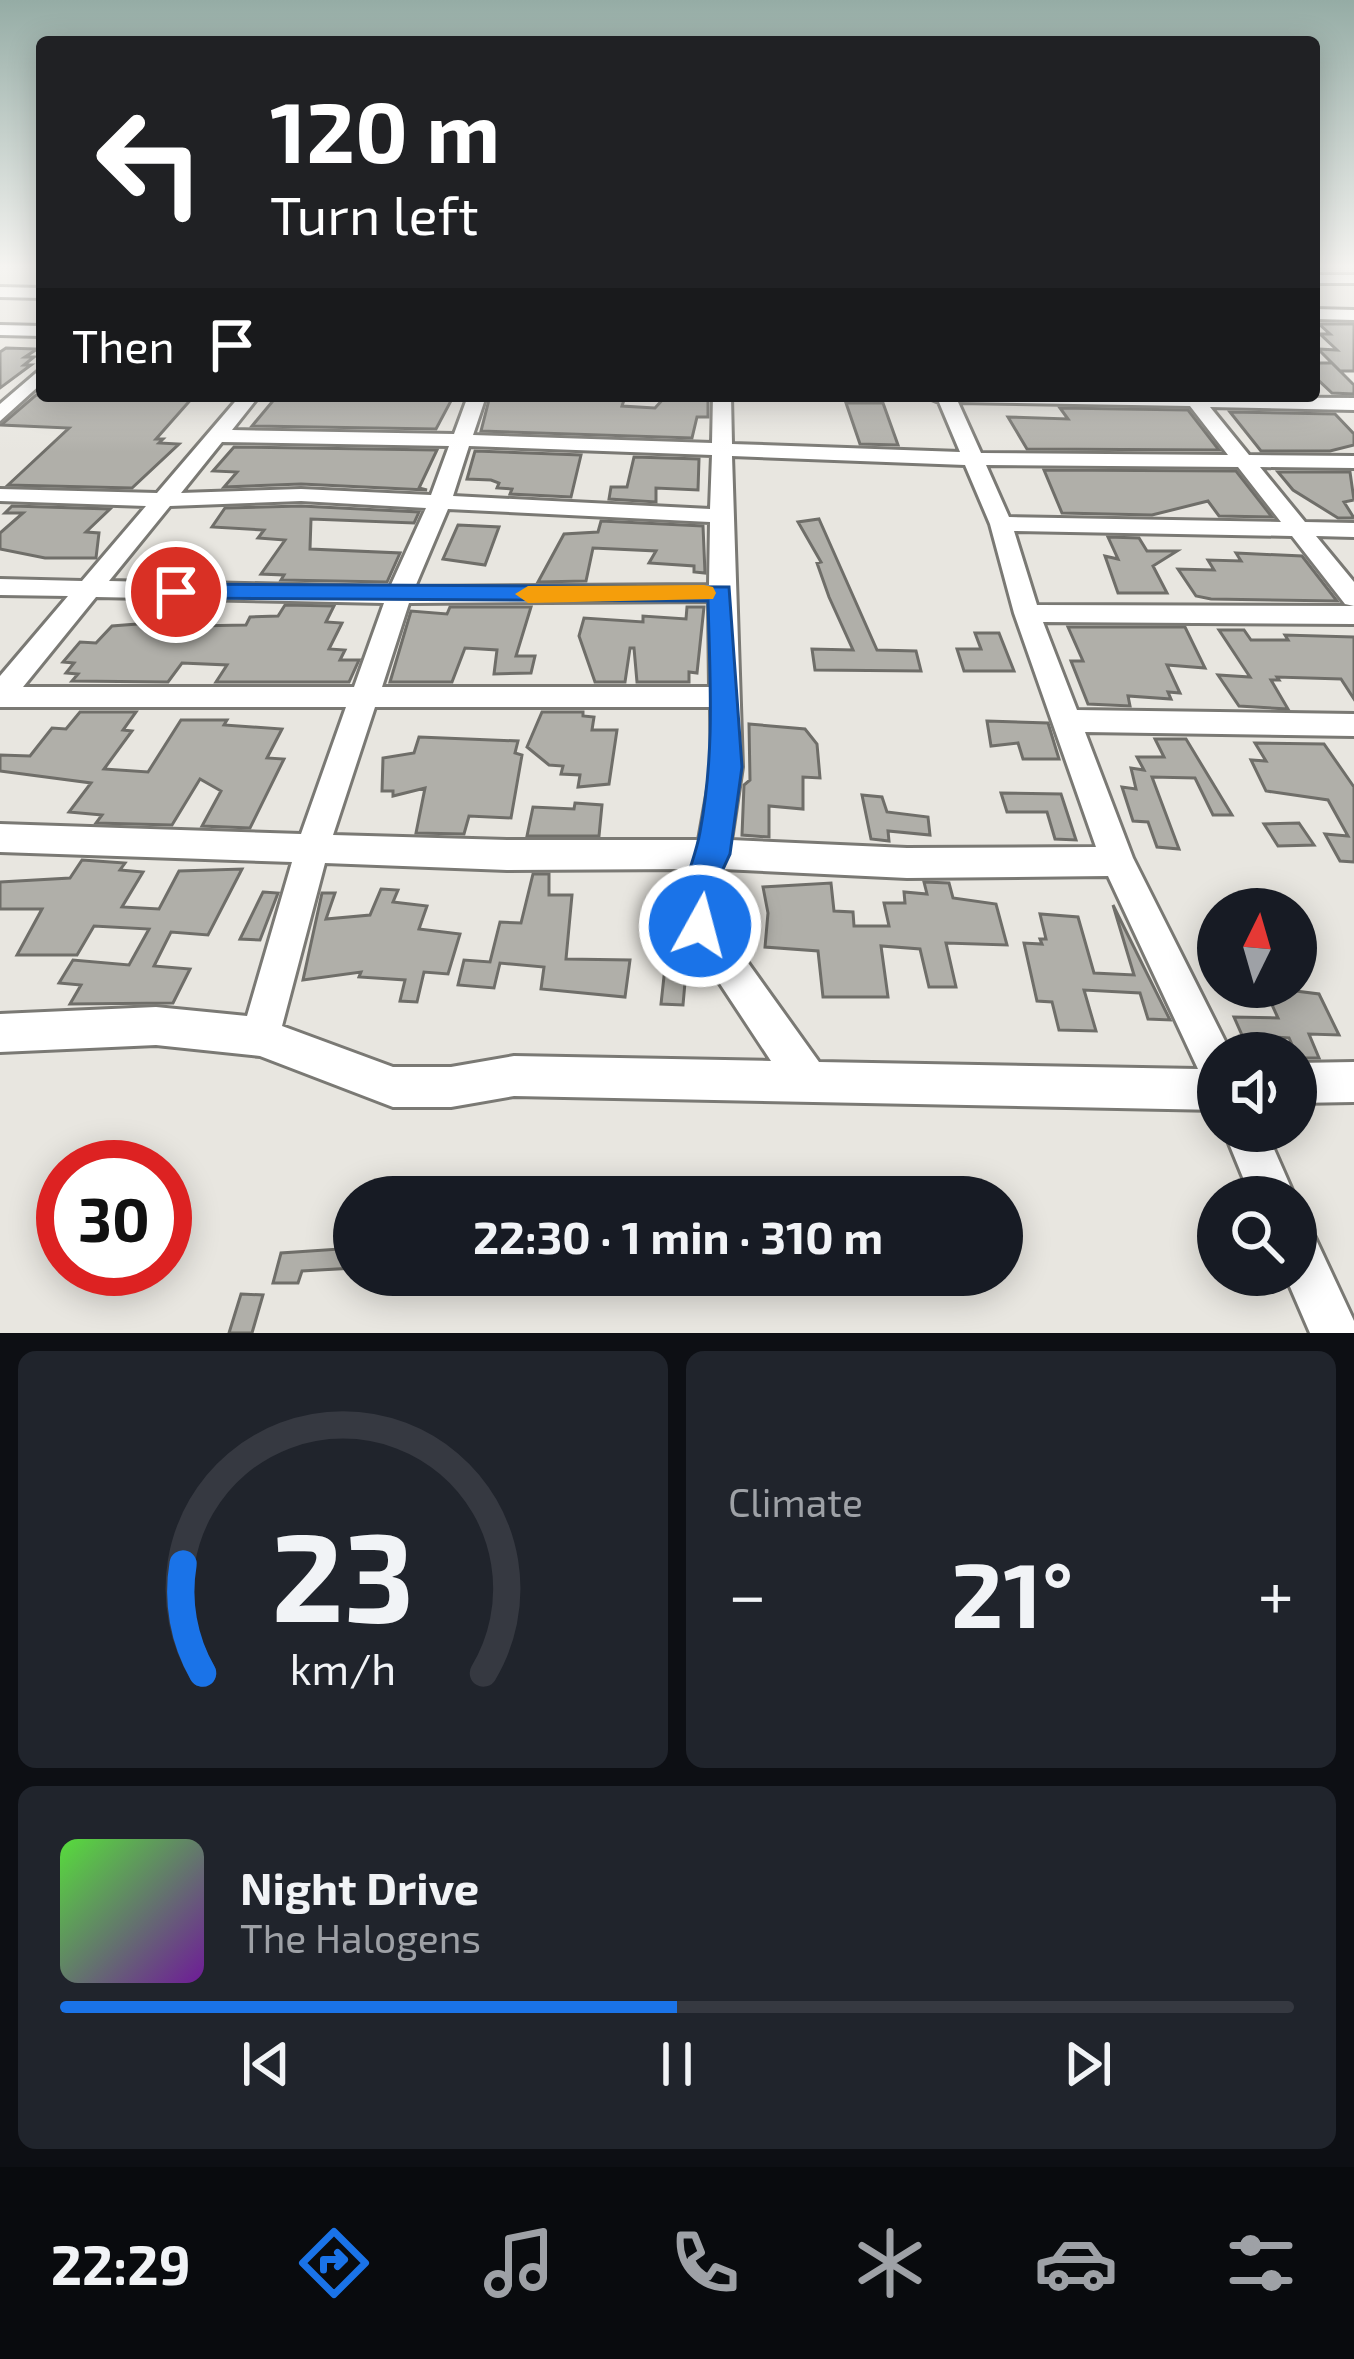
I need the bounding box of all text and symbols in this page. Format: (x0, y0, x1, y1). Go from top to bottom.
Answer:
text: 120 m (270, 79, 500, 180)
icon: left (72, 84, 228, 240)
text: Turn left (270, 181, 479, 246)
icon: arrive (199, 312, 265, 378)
text: Then (72, 318, 175, 372)
pin (125, 541, 227, 643)
icon: arrive (143, 559, 209, 625)
position arrow (637, 863, 763, 989)
north arrow (1197, 888, 1317, 1008)
map controls (1197, 888, 1317, 1296)
button: sound (1197, 1032, 1317, 1152)
speed limit sign: 30 (36, 1140, 192, 1296)
button: search (1197, 1176, 1317, 1296)
text: 22:30 · 1 min · 310 m (473, 1209, 883, 1263)
text: Climate (728, 1478, 863, 1525)
text: 23 (271, 1497, 415, 1647)
text: 21° (951, 1538, 1073, 1646)
text: − (728, 1553, 767, 1632)
text: + (1258, 1553, 1294, 1632)
text: km/h (290, 1641, 396, 1693)
text: Night Drive (240, 1860, 479, 1914)
text: The Halogens (240, 1914, 481, 1961)
icon: previous (233, 2031, 299, 2097)
icon: pause (644, 2031, 710, 2097)
icon: next (1055, 2031, 1121, 2097)
icon: directions (292, 2221, 376, 2305)
icon: music (477, 2221, 561, 2305)
icon: phone (663, 2221, 747, 2305)
icon: climate (848, 2221, 932, 2305)
icon: car (1034, 2221, 1118, 2305)
icon: filters (1219, 2221, 1303, 2305)
text: 22:29 (51, 2231, 191, 2296)

